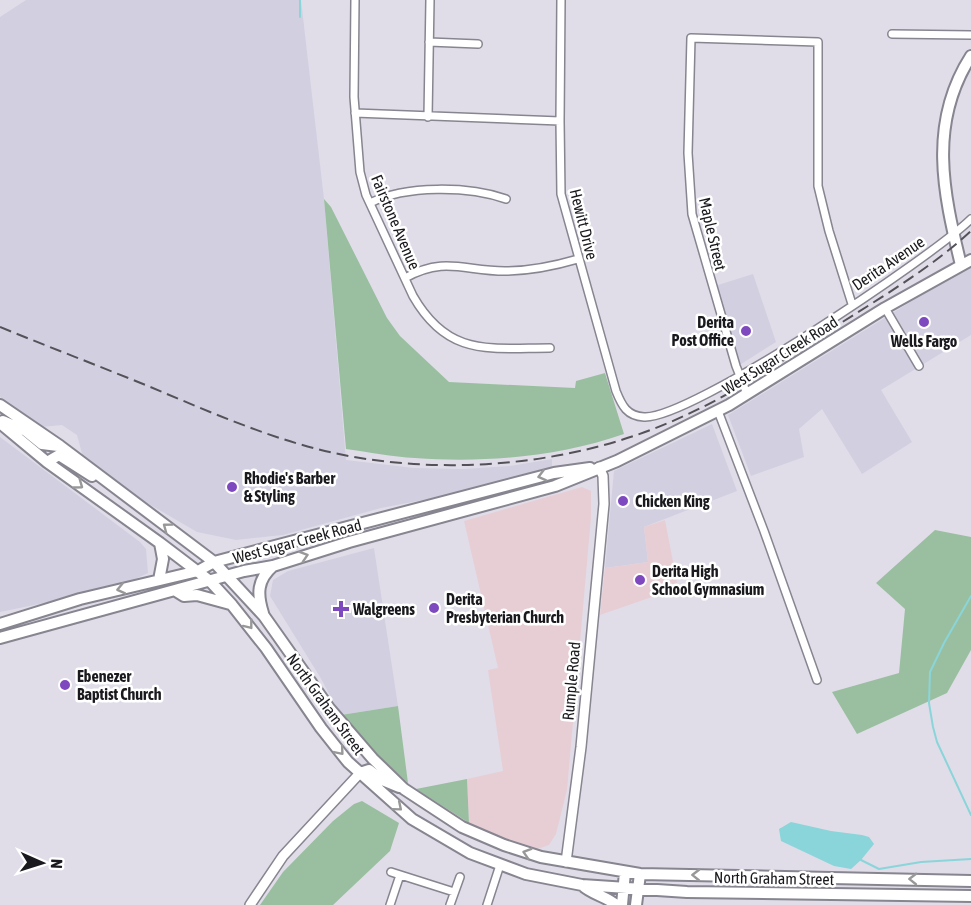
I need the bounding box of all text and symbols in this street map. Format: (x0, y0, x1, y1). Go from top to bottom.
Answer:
street label: Fairstone Avenue (368, 172, 424, 272)
street label: Hewitt Drive (567, 187, 601, 261)
street label: Maple Street (695, 196, 730, 273)
street label: Derita Avenue (848, 232, 928, 294)
street label: West Sugar Creek Road (719, 312, 841, 399)
place label: Derita Post Office (671, 313, 734, 349)
marker: Wells Fargo (917, 315, 931, 329)
marker: Derita Post Office (739, 324, 753, 338)
place label: Wells Fargo (890, 332, 958, 350)
place label: Rhodie's Barber & Styling (244, 469, 335, 505)
one-way arrow (537, 469, 548, 481)
one-way arrow (73, 478, 84, 489)
marker: Rhodie's Barber & Styling (225, 480, 239, 494)
place label: Chicken King (635, 492, 710, 510)
marker: Chicken King (616, 494, 630, 508)
street label: West Sugar Creek Road (231, 515, 364, 568)
one-way arrow (163, 523, 174, 534)
one-way arrow (298, 551, 309, 563)
place label: Derita High School Gymnasium (652, 562, 764, 598)
marker: Derita High School Gymnasium (633, 573, 647, 587)
one-way arrow (116, 581, 126, 594)
place label: Derita Presbyterian Church (446, 590, 564, 626)
place label: Walgreens (352, 600, 415, 618)
marker: Derita Presbyterian Church (427, 601, 441, 615)
marker: Walgreens (334, 602, 348, 616)
one-way arrow (241, 618, 252, 629)
street label: Rumple Road (559, 641, 584, 721)
street label: North Graham Street (283, 650, 369, 758)
place label: Ebenezer Baptist Church (77, 667, 162, 703)
marker: Ebenezer Baptist Church (58, 678, 72, 692)
one-way arrow (333, 744, 344, 755)
one-way arrow (391, 800, 402, 811)
north arrow (12, 833, 72, 893)
one-way arrow (522, 848, 533, 860)
text: N (48, 859, 66, 869)
street label: North Graham Street (714, 868, 835, 888)
one-way arrow (691, 869, 700, 881)
one-way arrow (908, 872, 917, 885)

